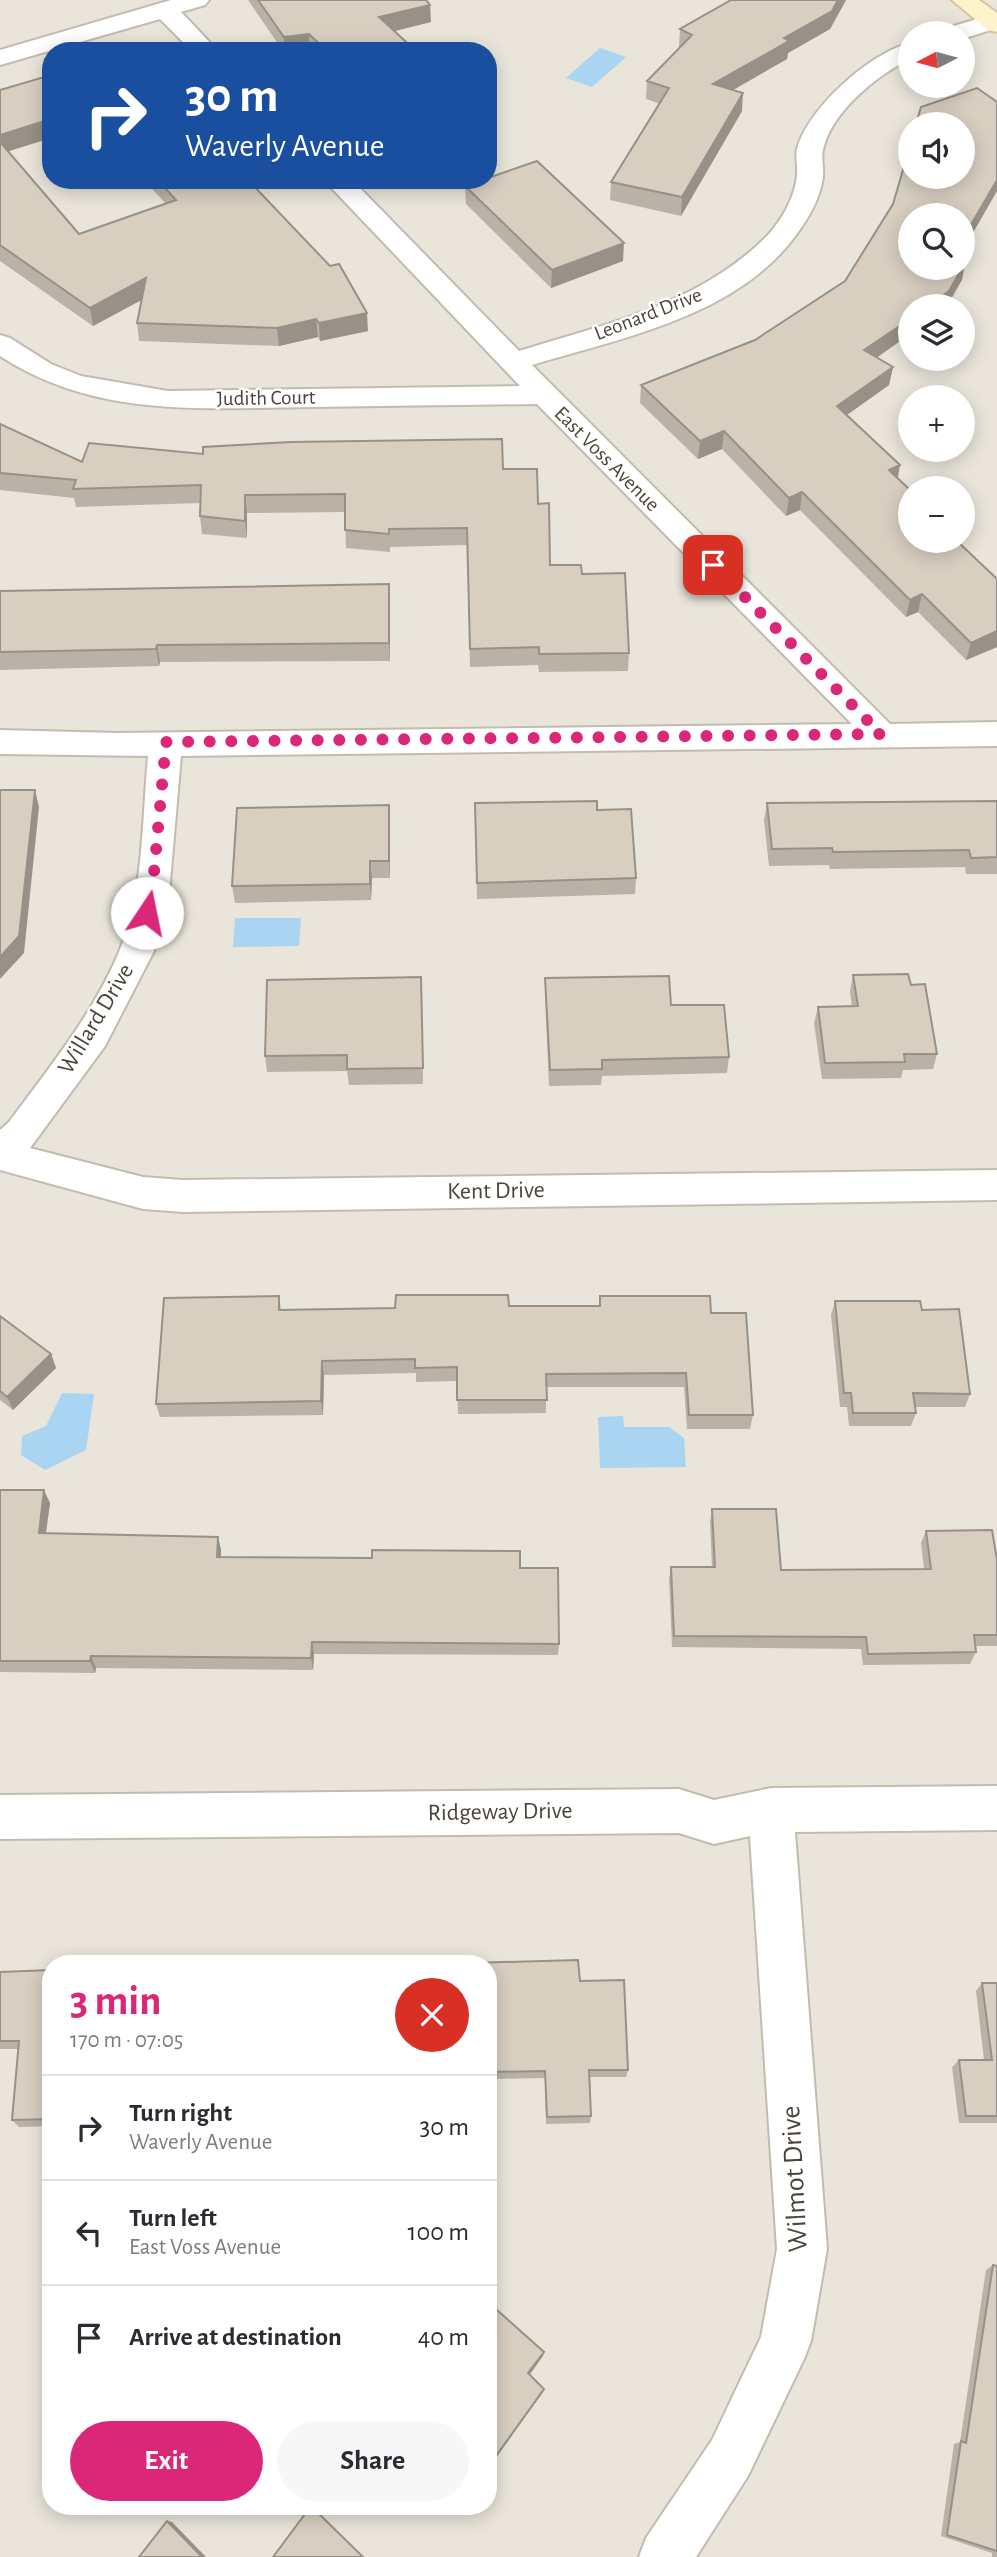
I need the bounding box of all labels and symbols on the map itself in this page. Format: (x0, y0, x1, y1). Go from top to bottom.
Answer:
north arrow (898, 21, 975, 98)
street label: Leonard Drive (591, 284, 705, 344)
street label: Judith Court (216, 387, 316, 409)
street label: East Voss Avenue (551, 403, 663, 515)
pin (683, 535, 743, 595)
position arrow (110, 876, 184, 950)
street label: Willard Drive (54, 960, 138, 1078)
street label: Kent Drive (447, 1178, 545, 1204)
street label: Ridgeway Drive (427, 1799, 573, 1825)
street label: Wilmot Drive (777, 2105, 813, 2253)

